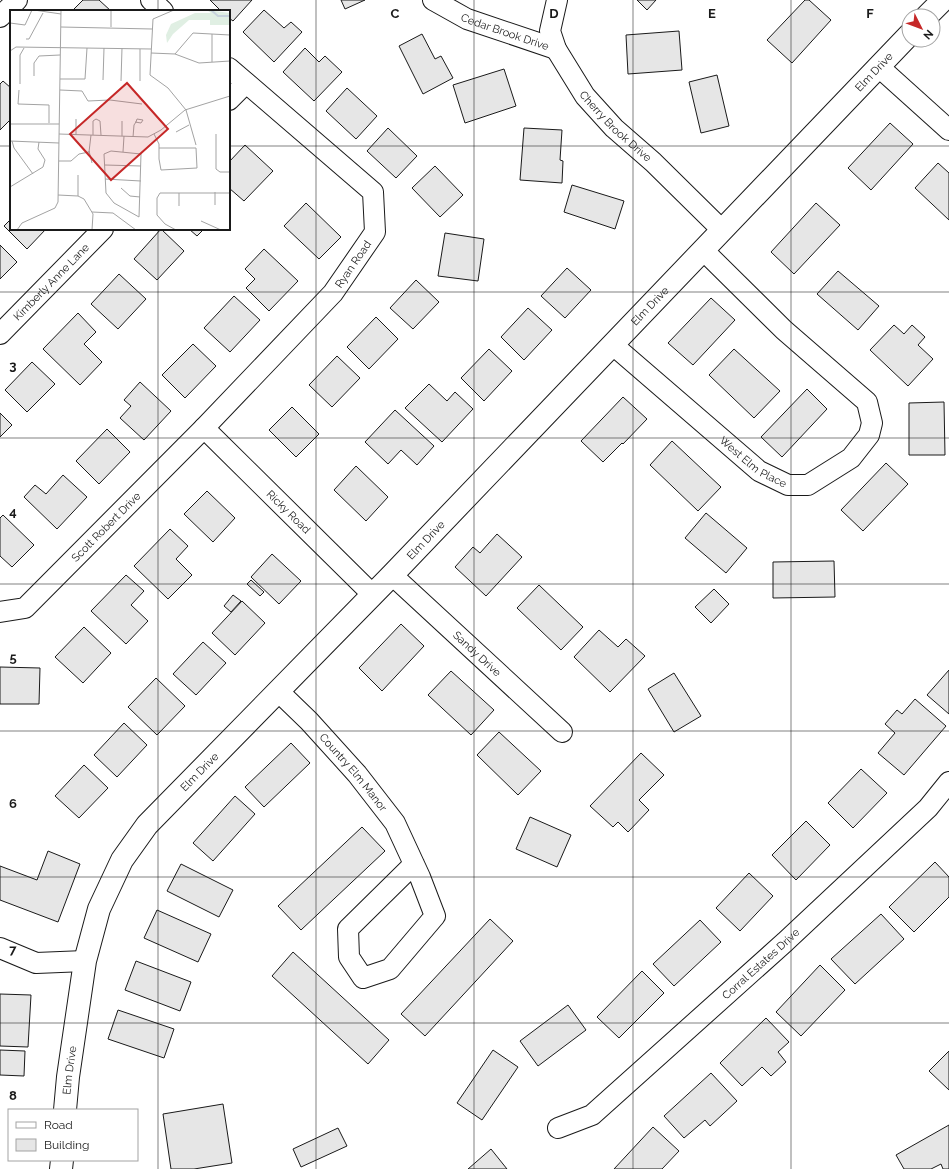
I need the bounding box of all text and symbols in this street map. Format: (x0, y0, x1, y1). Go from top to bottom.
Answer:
text: C (391, 6, 400, 21)
text: D (549, 6, 559, 21)
text: E (708, 6, 716, 21)
text: F (866, 6, 874, 21)
north arrow (901, 8, 941, 48)
inset map (10, 10, 230, 230)
street label: Cedar Brook Drive (458, 11, 551, 53)
text: N (920, 27, 936, 42)
street label: Elm Drive (852, 50, 896, 94)
street label: Cherry Brook Drive (576, 89, 654, 165)
street label: Ryan Road (332, 238, 374, 291)
street label: Kimberly Anne Lane (11, 241, 92, 323)
street label: Elm Drive (628, 284, 672, 328)
text: 3 (9, 358, 17, 373)
street label: West Elm Place (717, 434, 789, 491)
street label: Ricky Road (264, 488, 313, 537)
street label: Scott Robert Drive (69, 489, 144, 565)
text: 4 (9, 504, 17, 519)
street label: Elm Drive (404, 518, 448, 562)
street label: Sandy Drive (450, 629, 504, 680)
text: 5 (9, 650, 17, 665)
street label: Country Elm Manor (316, 731, 390, 814)
street label: Elm Drive (178, 750, 222, 794)
text: 6 (9, 796, 17, 811)
street label: Corral Estates Drive (720, 926, 803, 1002)
text: 7 (9, 942, 17, 957)
street label: Elm Drive (60, 1045, 80, 1095)
text: 8 (9, 1088, 17, 1103)
legend (8, 1109, 138, 1161)
text: Road (44, 1118, 73, 1132)
text: Building (44, 1138, 90, 1152)

